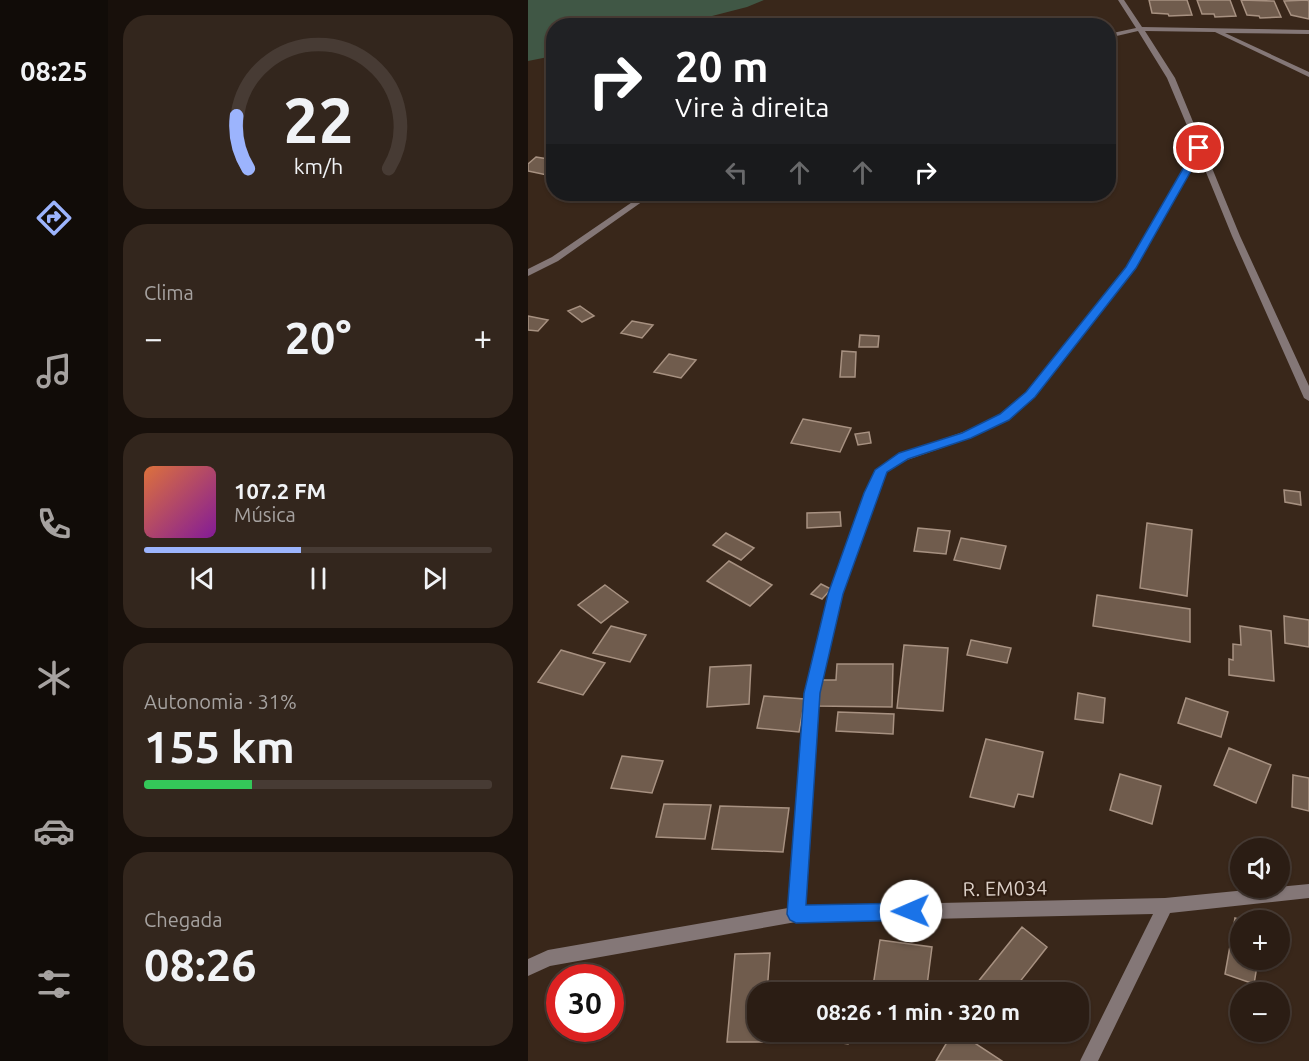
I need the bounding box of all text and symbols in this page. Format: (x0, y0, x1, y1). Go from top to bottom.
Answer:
icon: right (576, 42, 654, 120)
text: 20 m (675, 43, 769, 90)
text: 08:25 (20, 56, 88, 86)
text: 22 (283, 85, 353, 155)
text: Vire à direita (675, 92, 829, 122)
pin (1173, 122, 1224, 173)
icon: arrive (1182, 131, 1215, 164)
text: km/h (293, 154, 343, 178)
icon: left (720, 156, 753, 189)
icon: ahead (783, 156, 816, 189)
icon: ahead (846, 156, 879, 189)
icon: right (909, 156, 942, 189)
icon: directions (33, 197, 75, 239)
text: Clima (144, 281, 194, 304)
text: 20° (285, 312, 351, 363)
text: − (144, 319, 163, 356)
text: + (473, 319, 492, 356)
icon: music (33, 350, 75, 392)
text: 107.2 FM (234, 478, 326, 503)
icon: phone (33, 503, 75, 545)
text: Música (234, 503, 296, 526)
icon: previous (186, 562, 219, 595)
icon: pause (302, 562, 335, 595)
icon: next (418, 562, 451, 595)
icon: climate (33, 657, 75, 699)
text: Autonomia · 31% (144, 690, 297, 713)
text: 155 km (144, 721, 295, 772)
icon: car (33, 810, 75, 852)
map controls (1230, 838, 1290, 1042)
button: sound (1230, 838, 1290, 898)
street label: R. EM034 (962, 876, 1048, 900)
position arrow (879, 879, 943, 943)
text: Chegada (144, 908, 222, 931)
button: + (1230, 910, 1290, 970)
text: 08:26 (144, 939, 257, 990)
icon: filters (33, 963, 75, 1005)
speed limit sign: 30 (546, 964, 624, 1042)
button: − (1230, 982, 1290, 1042)
text: 08:26 · 1 min · 320 m (816, 999, 1020, 1024)

